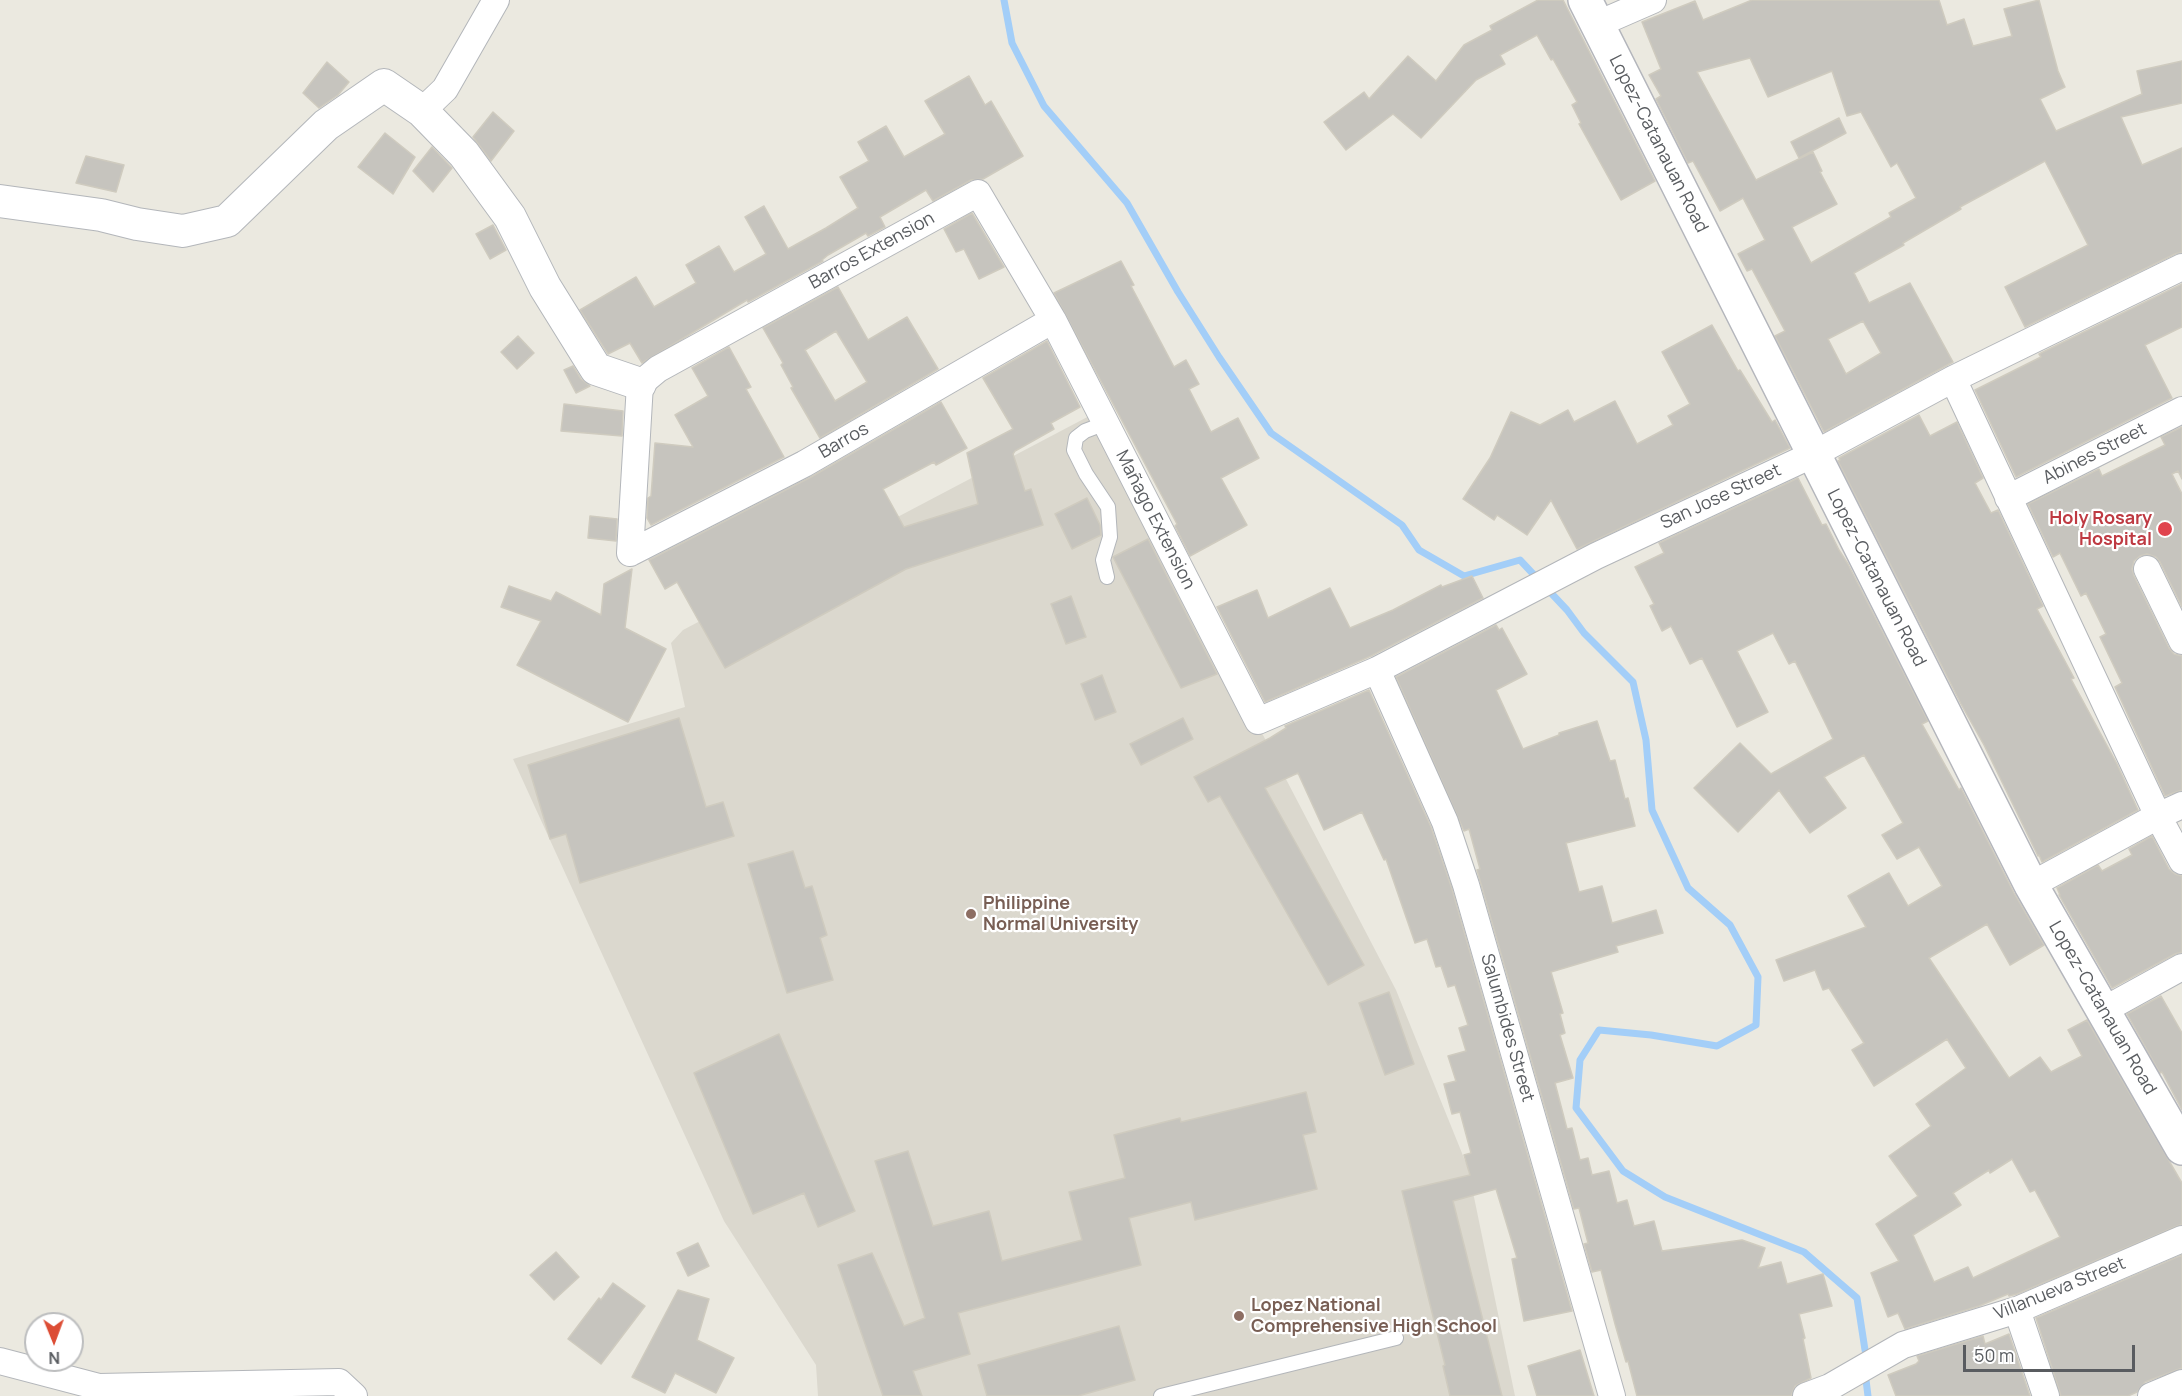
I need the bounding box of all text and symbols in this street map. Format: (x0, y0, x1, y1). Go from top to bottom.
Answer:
street label: Lopez-Catanauan Road (1604, 52, 1712, 236)
street label: Barros Extension (806, 208, 938, 294)
street label: Barros (815, 418, 873, 464)
street label: Abines Street (2040, 419, 2150, 489)
street label: Mañago Extension (1111, 447, 1199, 593)
street label: San Jose Street (1657, 460, 1785, 534)
street label: Lopez-Catanauan Road (1822, 486, 1930, 670)
place label: Holy Rosary Hospital (2049, 508, 2152, 550)
marker: Holy Rosary Hospital (2156, 520, 2174, 538)
place label: Philippine Normal University (983, 893, 1138, 936)
marker: Philippine Normal University (964, 907, 978, 921)
street label: Lopez-Catanauan Road (2044, 918, 2160, 1098)
street label: Salumbides Street (1476, 951, 1538, 1105)
street label: Villanueva Street (1991, 1253, 2129, 1325)
place label: Lopez National Comprehensive High School (1251, 1295, 1497, 1338)
marker: Lopez National Comprehensive High School (1232, 1309, 1246, 1323)
north arrow (24, 1312, 84, 1372)
scale bar (1966, 1333, 2138, 1371)
text: 50 m (1974, 1343, 2014, 1367)
text: N (48, 1347, 60, 1369)

